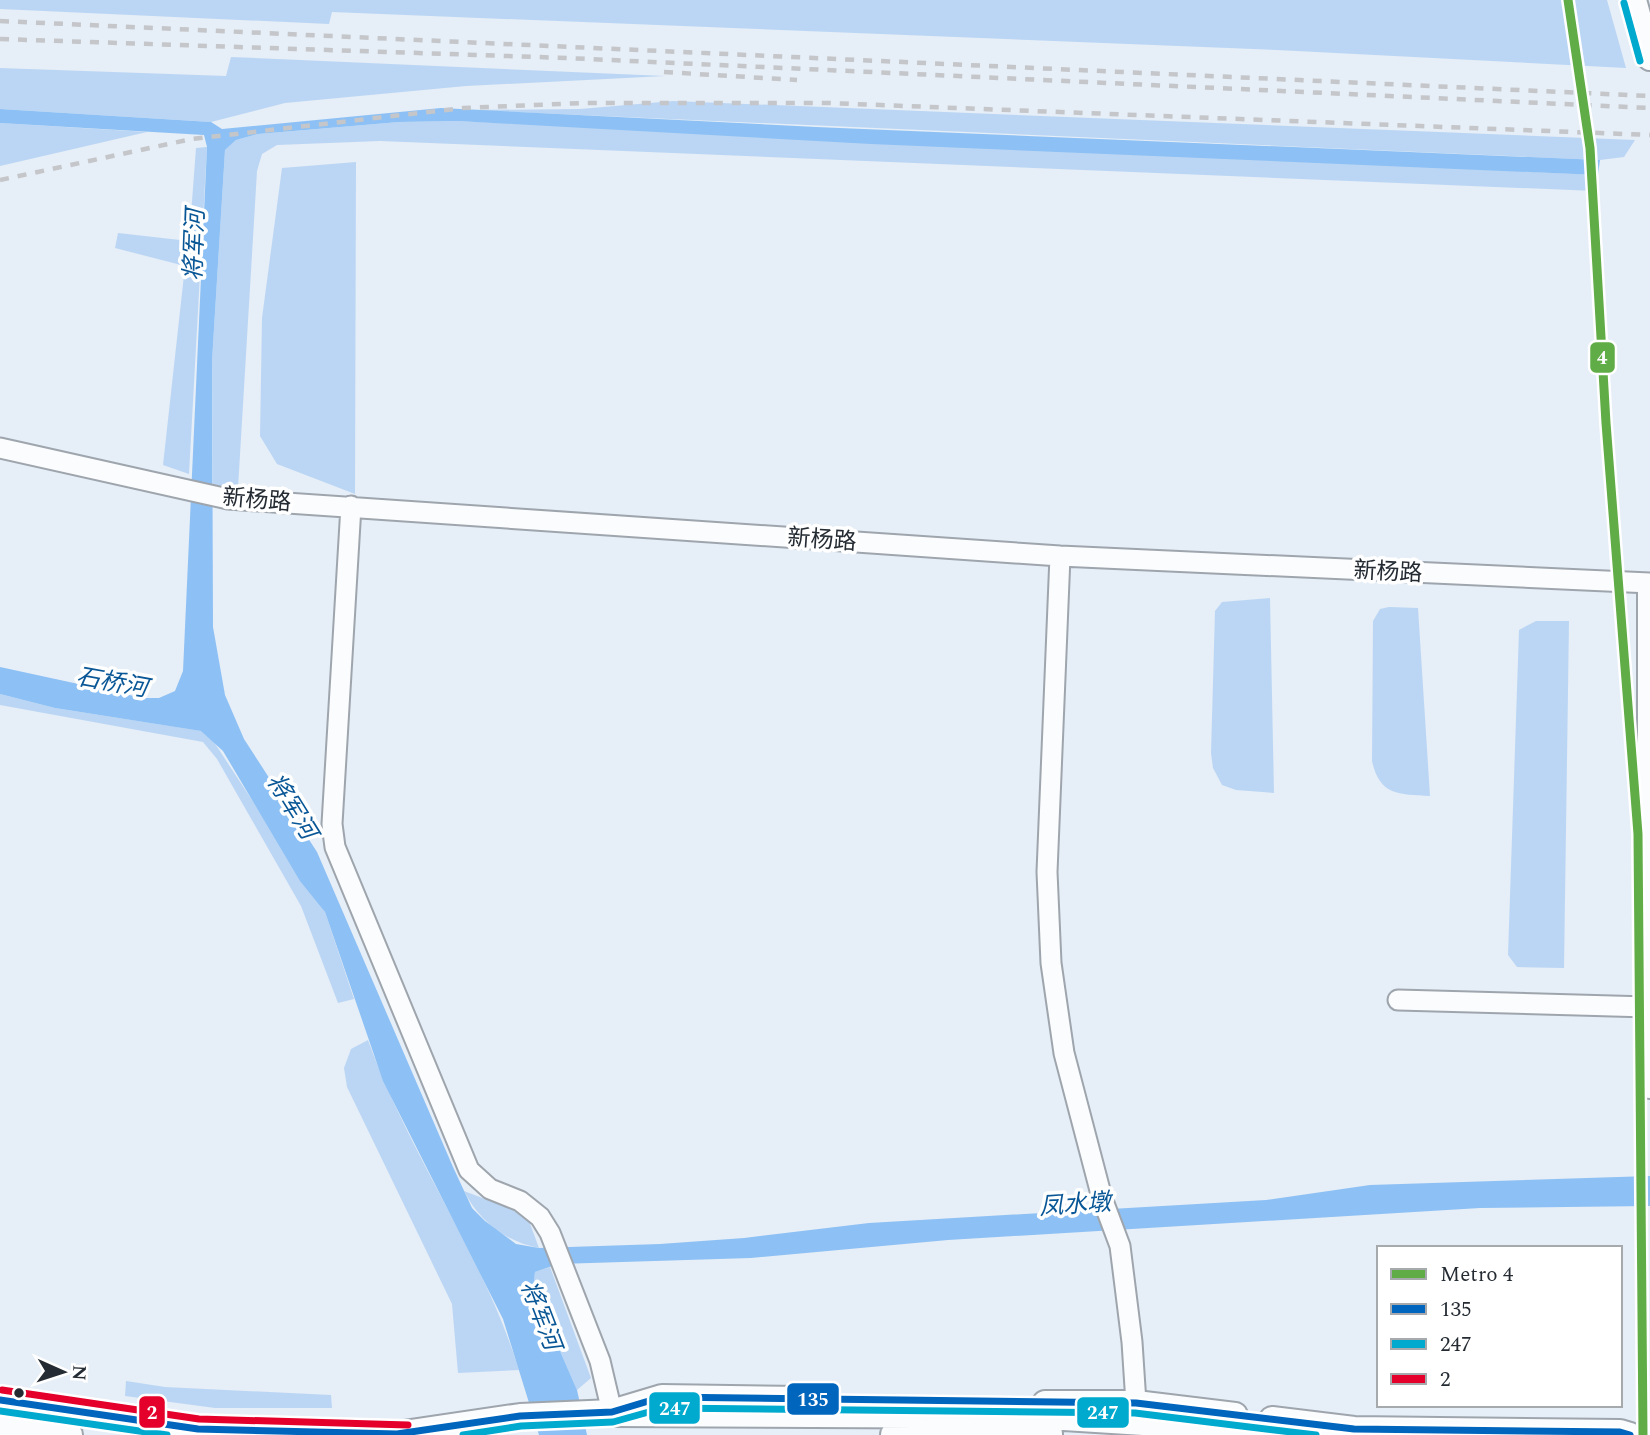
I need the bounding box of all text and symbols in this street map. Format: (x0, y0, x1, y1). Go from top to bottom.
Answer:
water label: 将军河 (176, 204, 214, 282)
line badge: 4 (1589, 341, 1616, 374)
text: 4 (1597, 344, 1608, 373)
street label: 新杨路 (221, 480, 293, 521)
street label: 新杨路 (786, 521, 858, 560)
street label: 新杨路 (1353, 553, 1423, 592)
water label: 石桥河 (73, 659, 154, 708)
water label: 将军河 (257, 766, 328, 850)
water label: 凤水墩 (1038, 1184, 1115, 1225)
legend (1377, 1246, 1622, 1407)
text: Metro 4 (1440, 1259, 1514, 1291)
water label: 将军河 (510, 1275, 571, 1359)
text: 135 (1440, 1294, 1472, 1326)
text: 247 (1440, 1329, 1472, 1361)
north arrow (28, 1337, 98, 1407)
text: N (64, 1364, 93, 1381)
text: 2 (1440, 1364, 1451, 1396)
line badge: 135 (786, 1382, 840, 1416)
unlabelled marker (12, 1386, 26, 1400)
text: 135 (797, 1386, 829, 1415)
line badge: 247 (648, 1391, 701, 1425)
line badge: 2 (138, 1395, 166, 1429)
text: 247 (659, 1395, 691, 1424)
line badge: 247 (1076, 1396, 1130, 1429)
text: 2 (147, 1399, 157, 1428)
text: 247 (1087, 1399, 1119, 1428)

